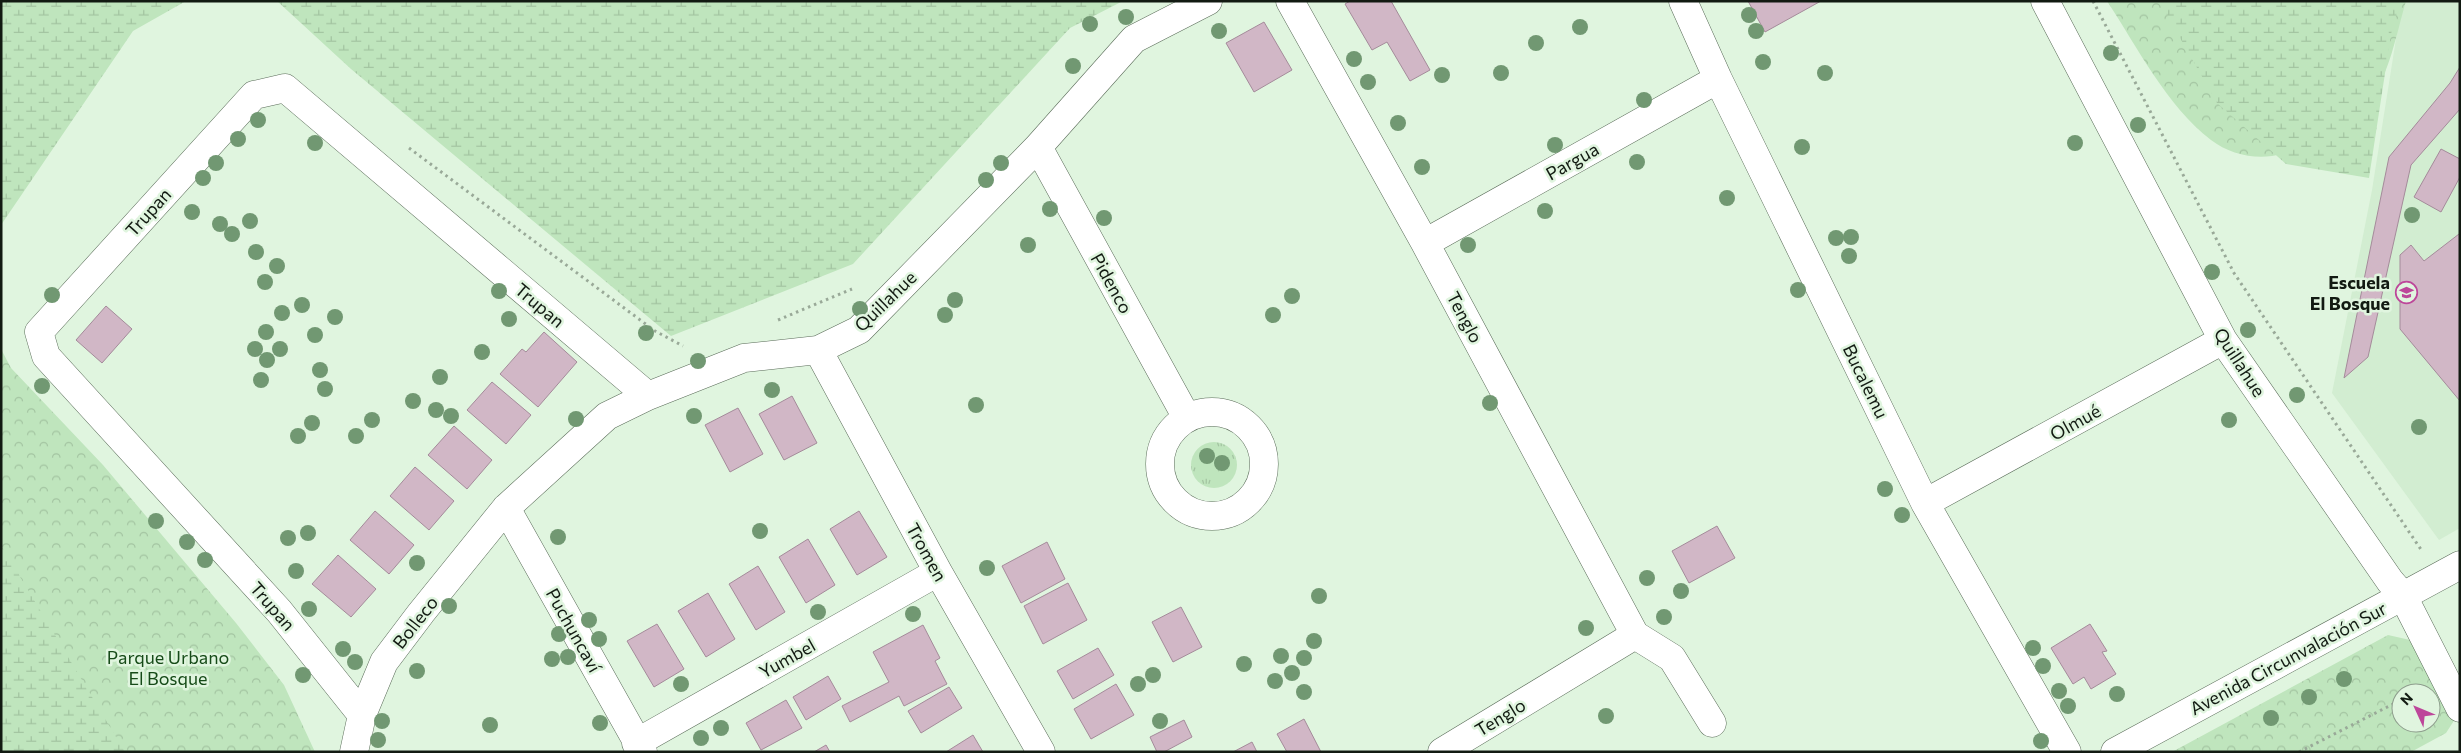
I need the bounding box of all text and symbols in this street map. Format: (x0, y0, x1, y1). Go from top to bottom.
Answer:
street label: Pargua (1542, 138, 1602, 184)
street label: Trupan (121, 183, 175, 241)
street label: Pidenco (1086, 249, 1138, 317)
street label: Quillahue (849, 266, 921, 336)
place label: Escuela El Bosque (2310, 271, 2390, 314)
street label: Trupan (511, 278, 569, 332)
school or university icon: Escuela El Bosque (2394, 280, 2418, 304)
street label: Tenglo (1442, 288, 1488, 346)
street label: Quillahue (2210, 323, 2270, 401)
street label: Bucalemu (1839, 340, 1893, 422)
street label: Olmué (2046, 399, 2104, 445)
street label: Tromen (902, 519, 952, 585)
street label: Trupan (246, 577, 300, 635)
street label: Puchuncaví (542, 584, 607, 677)
street label: Bolleco (388, 591, 442, 653)
street label: Avenida Circunvalación Sur (2186, 597, 2390, 719)
street label: Yumbel (755, 634, 819, 682)
park label: Parque Urbano El Bosque (107, 646, 229, 689)
north arrow (2391, 683, 2441, 733)
text: N (2397, 689, 2416, 708)
street label: Tenglo (1471, 693, 1529, 741)

